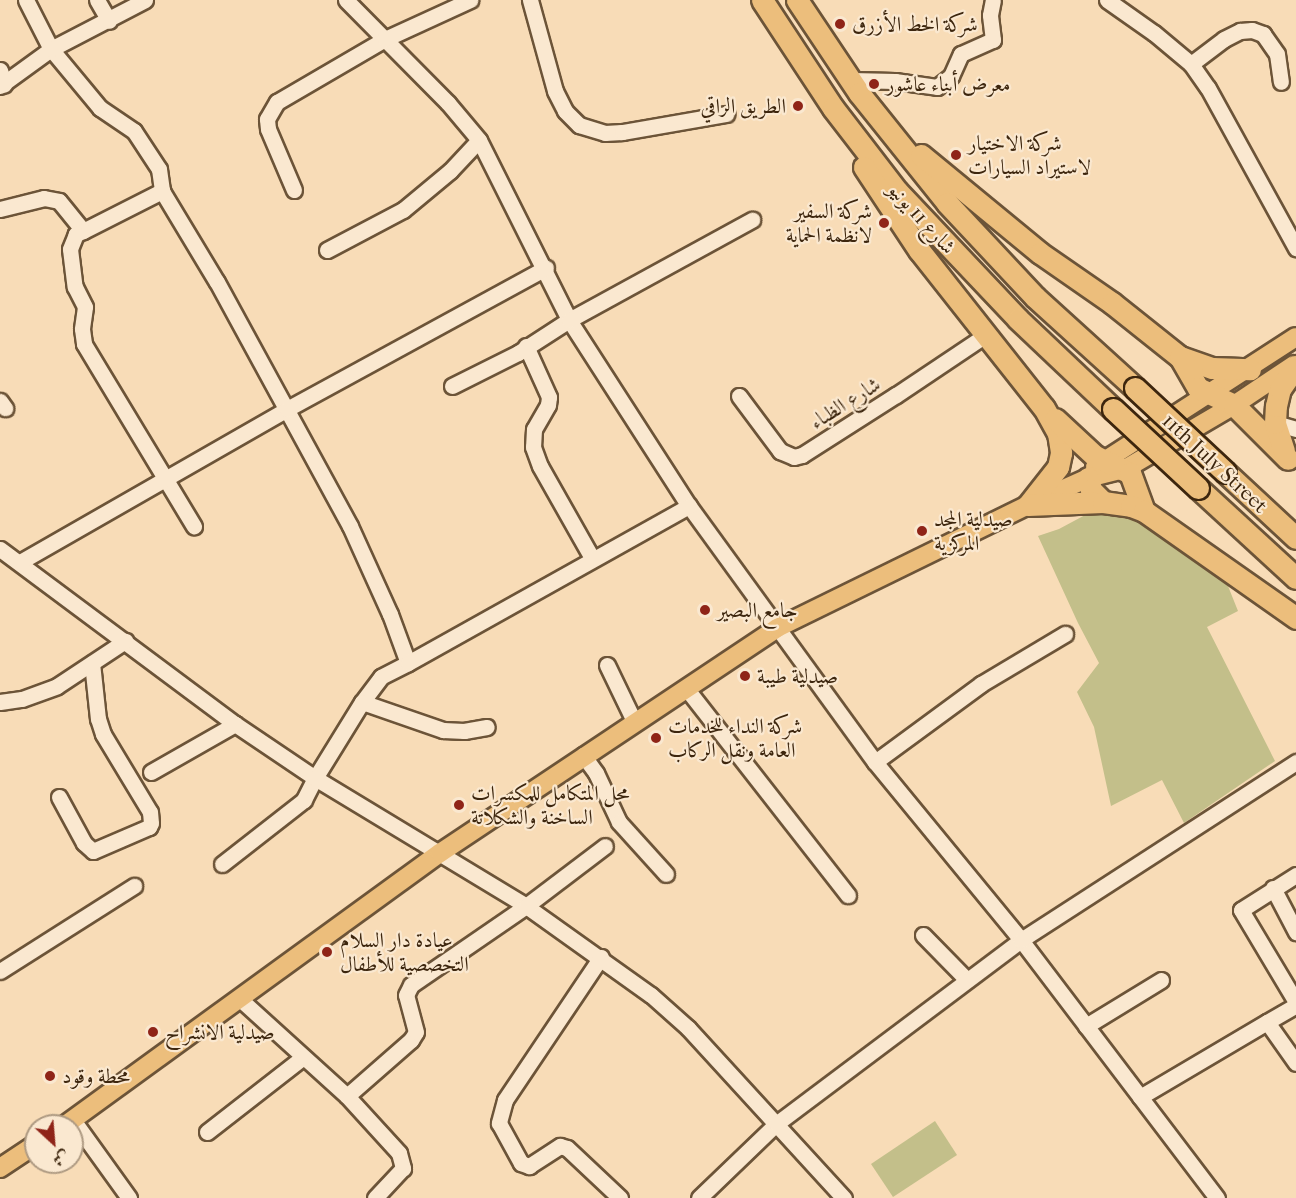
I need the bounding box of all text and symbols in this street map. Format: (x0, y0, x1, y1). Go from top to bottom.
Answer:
place label: شركة الخط الأزرق (852, 11, 978, 37)
marker: شركة الخط الأزرق (833, 17, 847, 31)
place label: معرض أبناء عاشور (886, 71, 1011, 97)
marker: معرض أبناء عاشور (867, 77, 881, 91)
place label: الطريق الراقي (700, 93, 786, 119)
marker: الطريق الراقي (791, 99, 805, 113)
place label: شركة الاختيار لاستيراد السيارات (968, 130, 1091, 180)
marker: شركة الاختيار لاستيراد السيارات (949, 148, 963, 162)
street label: شارع 11 يونيو (883, 177, 961, 259)
place label: شركة السفير لانظمة الحماية (786, 198, 872, 248)
marker: شركة السفير لانظمة الحماية (877, 216, 891, 230)
street label: شارع الظباء (805, 371, 885, 435)
street label: 11th July Street (1157, 408, 1273, 518)
place label: صيدلية المجد المركزية (934, 506, 1013, 556)
marker: صيدلية المجد المركزية (915, 524, 929, 538)
place label: جامع البصير (717, 597, 798, 623)
marker: جامع البصير (698, 603, 712, 617)
place label: صيدلية طيبة (757, 663, 838, 689)
marker: صيدلية طيبة (738, 669, 752, 683)
place label: شركة النداء للخدمات العامة ونقل الركاب (668, 713, 802, 763)
marker: شركة النداء للخدمات العامة ونقل الركاب (649, 731, 663, 745)
place label: محل المتكامل للمكسرات الساخنة والشكلاتة (471, 780, 629, 830)
marker: محل المتكامل للمكسرات الساخنة والشكلاتة (452, 798, 466, 812)
place label: عيادة دار السلام التخصصية للأطفال (340, 927, 469, 977)
marker: عيادة دار السلام التخصصية للأطفال (318, 943, 336, 961)
place label: صيدلية الانشراح (165, 1019, 275, 1045)
marker: صيدلية الانشراح (146, 1025, 160, 1039)
place label: محطة وقود (62, 1063, 130, 1089)
marker: محطة وقود (43, 1069, 57, 1083)
north arrow (24, 1114, 84, 1174)
text: ش (50, 1147, 73, 1171)

